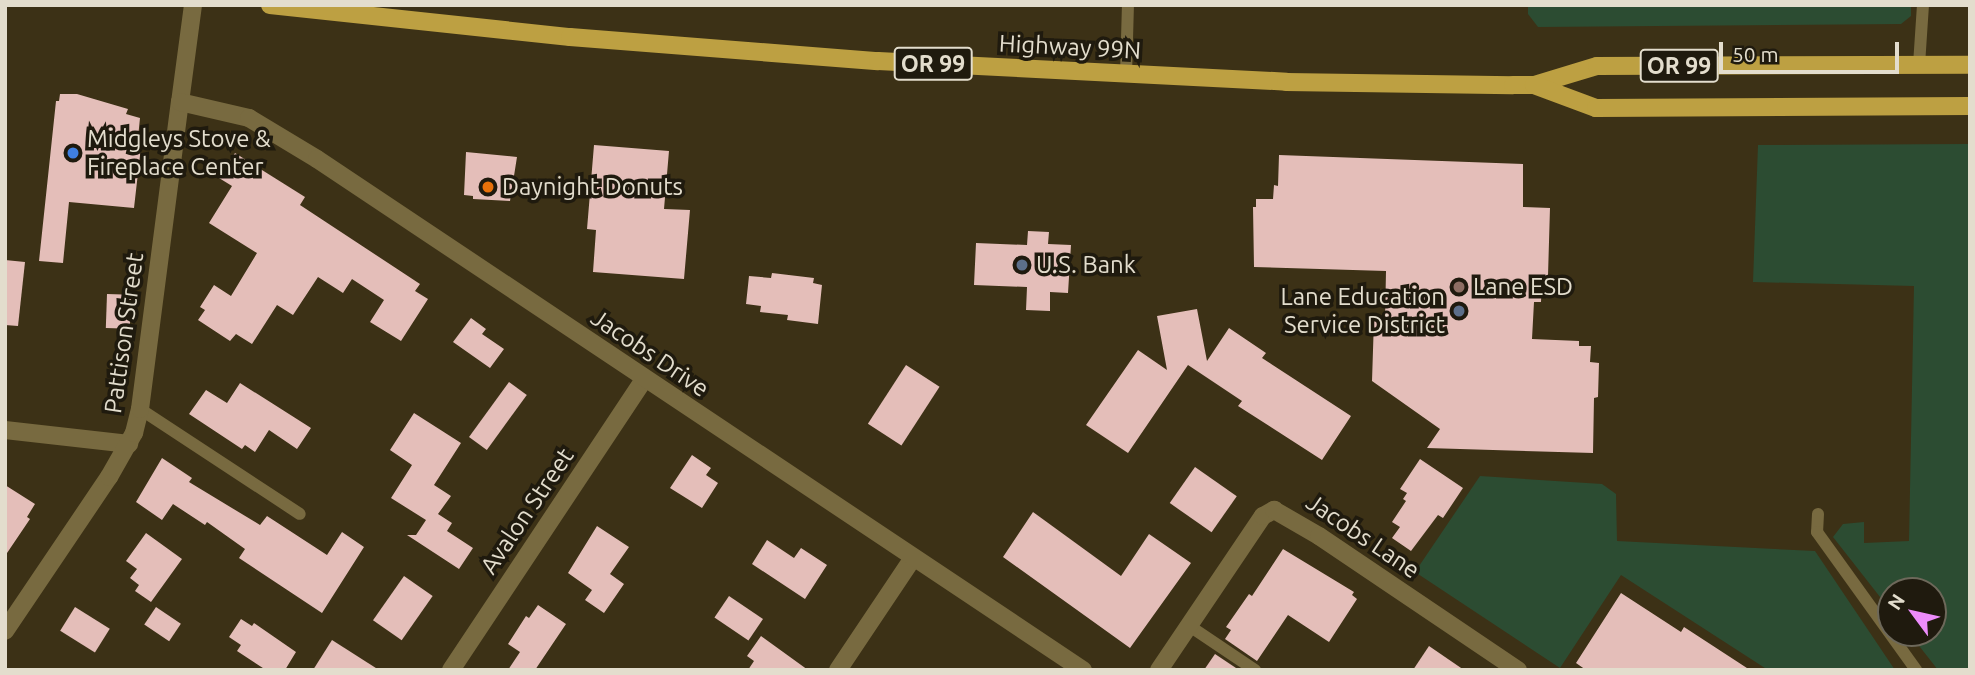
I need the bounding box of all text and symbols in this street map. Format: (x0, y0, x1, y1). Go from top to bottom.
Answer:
scale bar (1723, 28, 1903, 72)
street label: Highway 99N (998, 29, 1142, 65)
text: 50 m (1732, 42, 1779, 66)
road number: OR 99 (893, 44, 973, 83)
road number: OR 99 (1639, 46, 1719, 86)
place label: Midgleys Stove & Fireplace Center (87, 125, 271, 181)
marker: Midgleys Stove & Fireplace Center (65, 145, 81, 161)
place label: Daynight Donuts (502, 173, 683, 201)
marker: Daynight Donuts (480, 179, 496, 195)
street label: Pattison Street (98, 251, 150, 415)
place label: U.S. Bank (1036, 251, 1136, 279)
marker: U.S. Bank (1014, 257, 1030, 273)
place label: Lane ESD (1473, 273, 1573, 301)
marker: Lane ESD (1451, 279, 1467, 295)
place label: Lane Education Service District (1281, 283, 1445, 339)
street label: Jacobs Drive (586, 303, 714, 403)
marker: Lane Education Service District (1451, 303, 1467, 319)
street label: Avalon Street (474, 442, 580, 580)
street label: Jacobs Lane (1301, 488, 1425, 584)
north arrow (1877, 577, 1947, 647)
text: N (1883, 590, 1909, 614)

